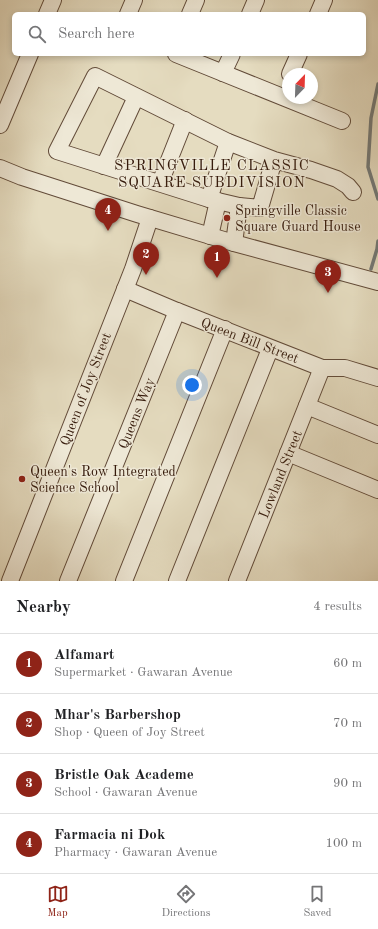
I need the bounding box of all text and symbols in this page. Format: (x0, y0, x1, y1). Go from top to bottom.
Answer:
search box (12, 12, 366, 56)
icon: search (26, 23, 48, 45)
text: Search here (58, 27, 135, 42)
north arrow (282, 68, 318, 104)
district label: SPRINGVILLE CLASSIC SQUARE SUBDIVISION (114, 159, 310, 191)
pin: 4 (95, 198, 121, 231)
place label: Springville Classic Square Guard House (235, 204, 361, 234)
marker: Springville Classic Square Guard House (222, 213, 232, 223)
pin: 2 (133, 242, 159, 275)
pin: 1 (204, 245, 230, 278)
pin: 3 (315, 260, 341, 293)
street label: Queen Bill Street (199, 316, 301, 366)
street label: Queen of Joy Street (58, 331, 114, 448)
street label: Queens Way (116, 375, 158, 451)
your location (182, 375, 202, 395)
street label: Lowland Street (257, 428, 305, 520)
place label: Queen's Row Integrated Science School (30, 465, 176, 495)
marker: Queen's Row Integrated Science School (17, 474, 27, 484)
text: Nearby (16, 599, 71, 616)
text: 4 results (313, 600, 362, 613)
text: Alfamart (54, 648, 114, 663)
text: 1 (25, 657, 33, 670)
text: 60 m (333, 657, 362, 670)
text: Supermarket · Gawaran Avenue (54, 666, 233, 679)
text: Mhar's Barbershop (54, 708, 181, 723)
text: 2 (25, 717, 33, 730)
text: 70 m (333, 717, 362, 730)
text: Shop · Queen of Joy Street (54, 726, 205, 739)
text: Bristle Oak Academe (54, 768, 194, 783)
text: 3 (25, 777, 33, 790)
text: 90 m (333, 777, 362, 790)
text: School · Gawaran Avenue (54, 786, 197, 799)
text: Farmacia ni Dok (54, 828, 165, 843)
text: 4 (25, 837, 33, 850)
text: 100 m (325, 837, 362, 850)
text: Pharmacy · Gawaran Avenue (54, 846, 217, 859)
tab: Map (47, 883, 69, 921)
tab: Directions (162, 883, 210, 921)
tab: Saved (303, 883, 331, 921)

